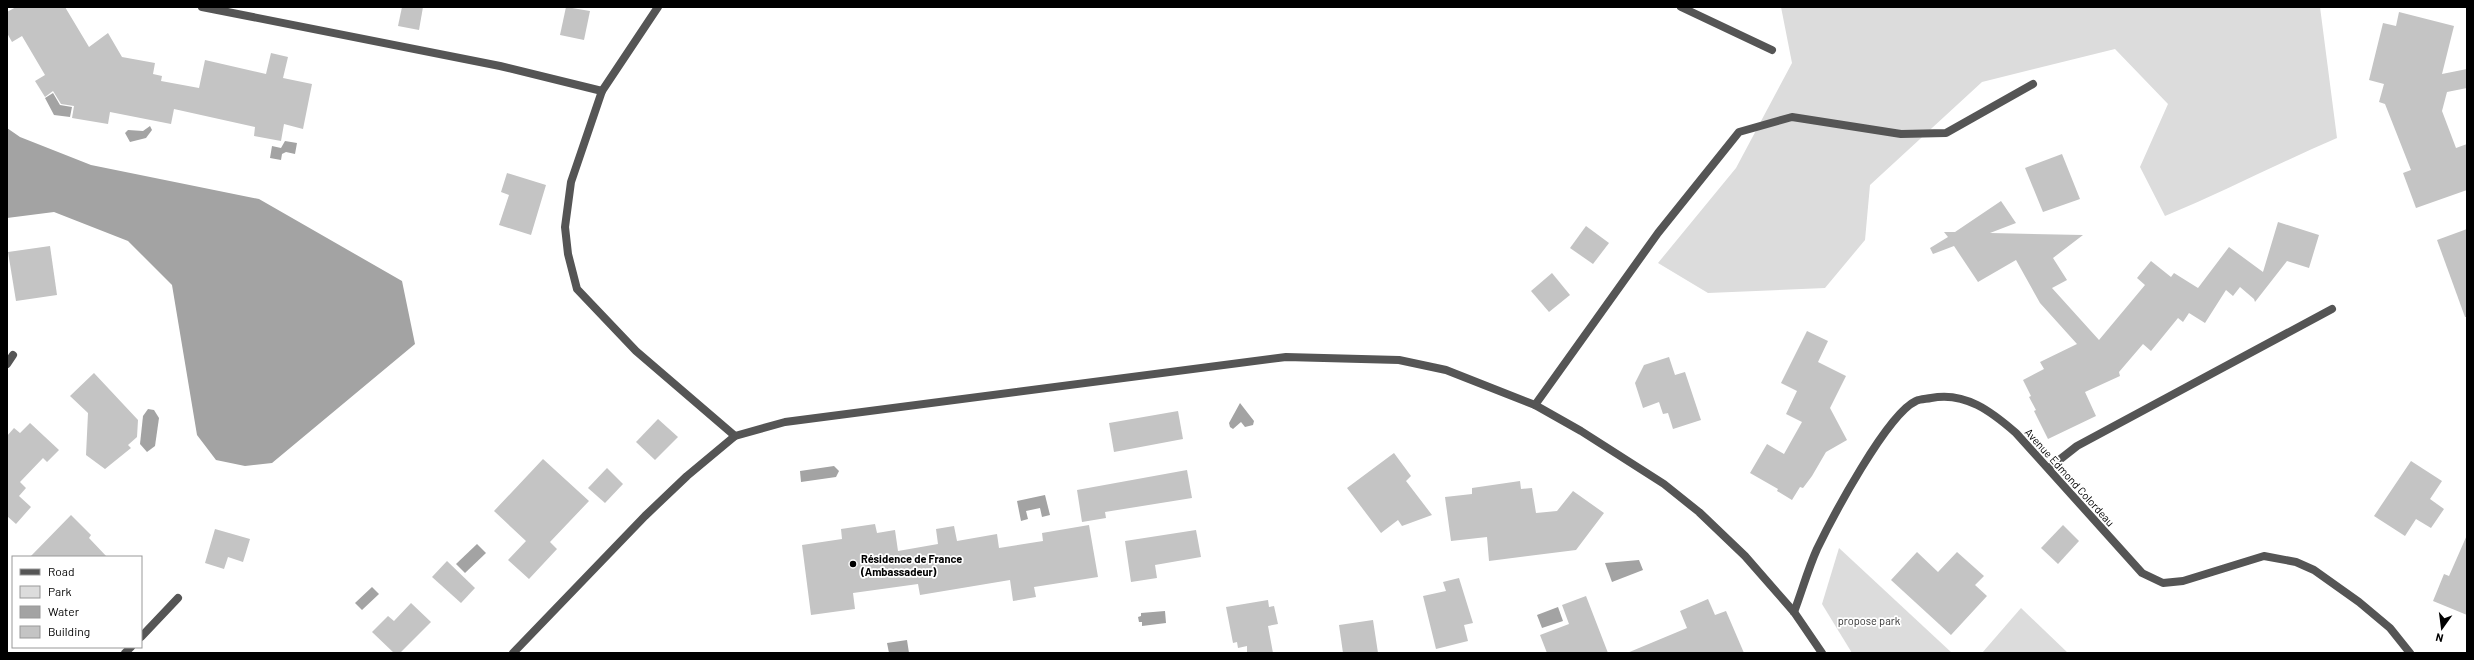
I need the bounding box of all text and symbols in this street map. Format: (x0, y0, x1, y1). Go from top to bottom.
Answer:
street label: Avenue Edmond Colordeau (2023, 425, 2118, 529)
place label: Résidence de France (Ambassadeur) (860, 552, 962, 578)
legend (12, 556, 142, 648)
marker: Résidence de France (Ambassadeur) (848, 559, 858, 569)
text: Road (48, 564, 75, 578)
text: Park (48, 584, 72, 598)
text: Water (48, 604, 80, 618)
north arrow (2422, 608, 2462, 648)
park label: propose park (1838, 614, 1901, 627)
text: Building (48, 624, 90, 638)
text: N (2434, 631, 2445, 645)

